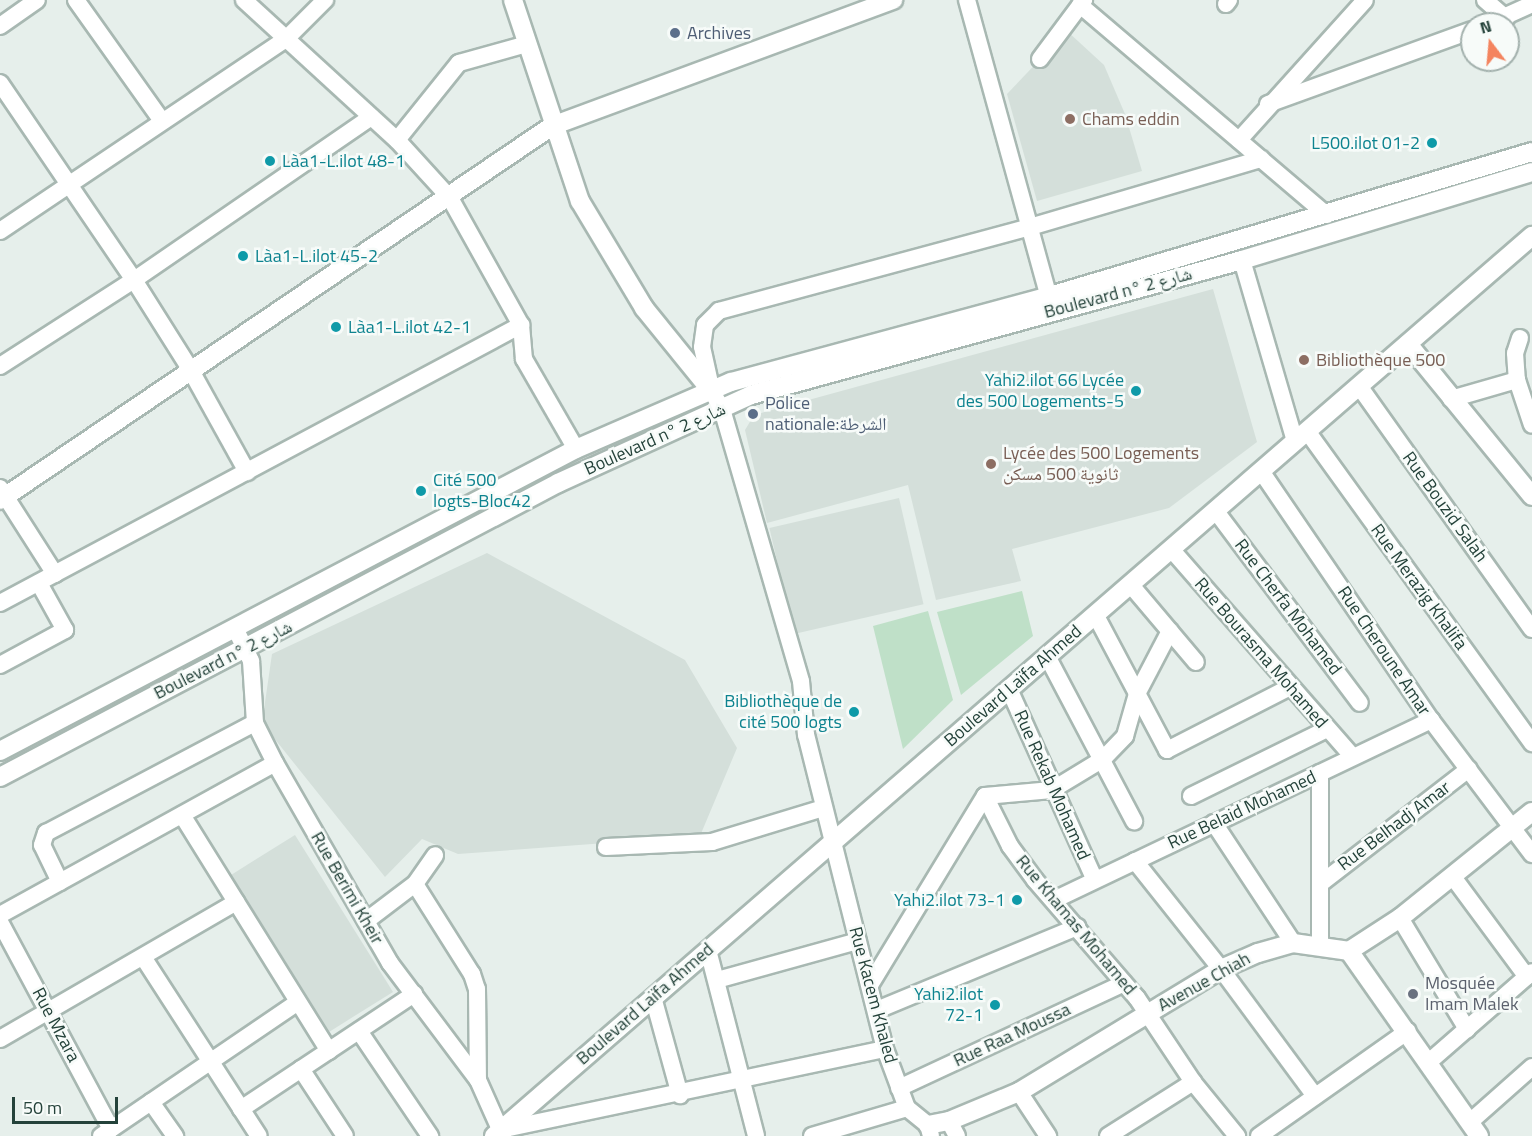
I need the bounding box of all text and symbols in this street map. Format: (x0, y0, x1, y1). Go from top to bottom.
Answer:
north arrow (1460, 12, 1520, 72)
text: N (1477, 14, 1494, 40)
place label: Archives (687, 22, 751, 44)
marker: Archives (668, 26, 682, 40)
place label: Chams eddin (1082, 108, 1180, 130)
marker: Chams eddin (1063, 112, 1077, 126)
place label: L500.ilot 01-2 (1311, 132, 1420, 154)
marker: L500.ilot 01-2 (1425, 136, 1439, 150)
place label: Làa1-L.ilot 48-1 (282, 150, 405, 172)
marker: Làa1-L.ilot 48-1 (263, 154, 277, 168)
place label: Làa1-L.ilot 45-2 (255, 245, 378, 267)
marker: Làa1-L.ilot 45-2 (236, 249, 250, 263)
street label: Boulevard n° شارع 2 (1042, 263, 1194, 323)
place label: Làa1-L.ilot 42-1 (348, 316, 471, 338)
marker: Làa1-L.ilot 42-1 (329, 320, 343, 334)
place label: Bibliothèque 500 (1316, 349, 1445, 371)
marker: Bibliothèque 500 (1297, 353, 1311, 367)
place label: Yahi2.ilot 66 Lycée des 500 Logements-5 (956, 370, 1124, 412)
marker: Yahi2.ilot 66 Lycée des 500 Logements-5 (1129, 384, 1143, 398)
place label: Police nationale:الشرطة (765, 393, 887, 436)
street label: Boulevard n° شارع 2 (581, 398, 729, 480)
marker: Police nationale:الشرطة (746, 407, 760, 421)
place label: Lycée des 500 Logements ثانوية 500 مسكن (1003, 443, 1199, 486)
street label: Rue Bouzid Salah (1398, 448, 1492, 566)
marker: Lycée des 500 Logements ثانوية 500 مسكن (984, 457, 998, 471)
place label: Cité 500 logts-Bloc42 (433, 470, 531, 512)
marker: Cité 500 logts-Bloc42 (414, 484, 428, 498)
street label: Rue Merazig Khalifa (1366, 520, 1472, 654)
street label: Rue Cherfa Mohamed (1230, 535, 1346, 679)
street label: Rue Bourasma Mohamed (1190, 573, 1332, 733)
street label: Rue Cheroune Amar (1333, 582, 1435, 720)
street label: Boulevard n° شارع 2 (150, 616, 296, 704)
street label: Boulevard Laïfa Ahmed (940, 620, 1086, 752)
place label: Bibliothèque de cité 500 logts (724, 691, 842, 734)
marker: Bibliothèque de cité 500 logts (847, 705, 861, 719)
street label: Rue Rekab Mohamed (1009, 707, 1095, 863)
street label: Rue Belaid Mohamed (1164, 766, 1320, 854)
street label: Rue Belhadj Amar (1334, 777, 1454, 875)
street label: Rue Berimi Kheir (306, 828, 388, 948)
street label: Rue Khamas Mohamed (1011, 851, 1141, 999)
place label: Yahi2.ilot 73-1 (894, 889, 1005, 911)
marker: Yahi2.ilot 73-1 (1010, 893, 1024, 907)
street label: Rue Kacem Khaled (844, 924, 902, 1066)
street label: Boulevard Laïfa Ahmed (572, 938, 718, 1070)
street label: Avenue Chiah (1154, 948, 1254, 1016)
place label: Mosquée Imam Malek (1425, 973, 1519, 1016)
street label: Rue Mzara (27, 984, 85, 1066)
place label: Yahi2.ilot 72-1 (914, 984, 983, 1026)
marker: Mosquée Imam Malek (1406, 987, 1420, 1001)
street label: Rue Raa Moussa (950, 998, 1074, 1072)
marker: Yahi2.ilot 72-1 (988, 998, 1002, 1012)
scale bar (15, 1085, 122, 1123)
text: 50 m (23, 1094, 62, 1121)

